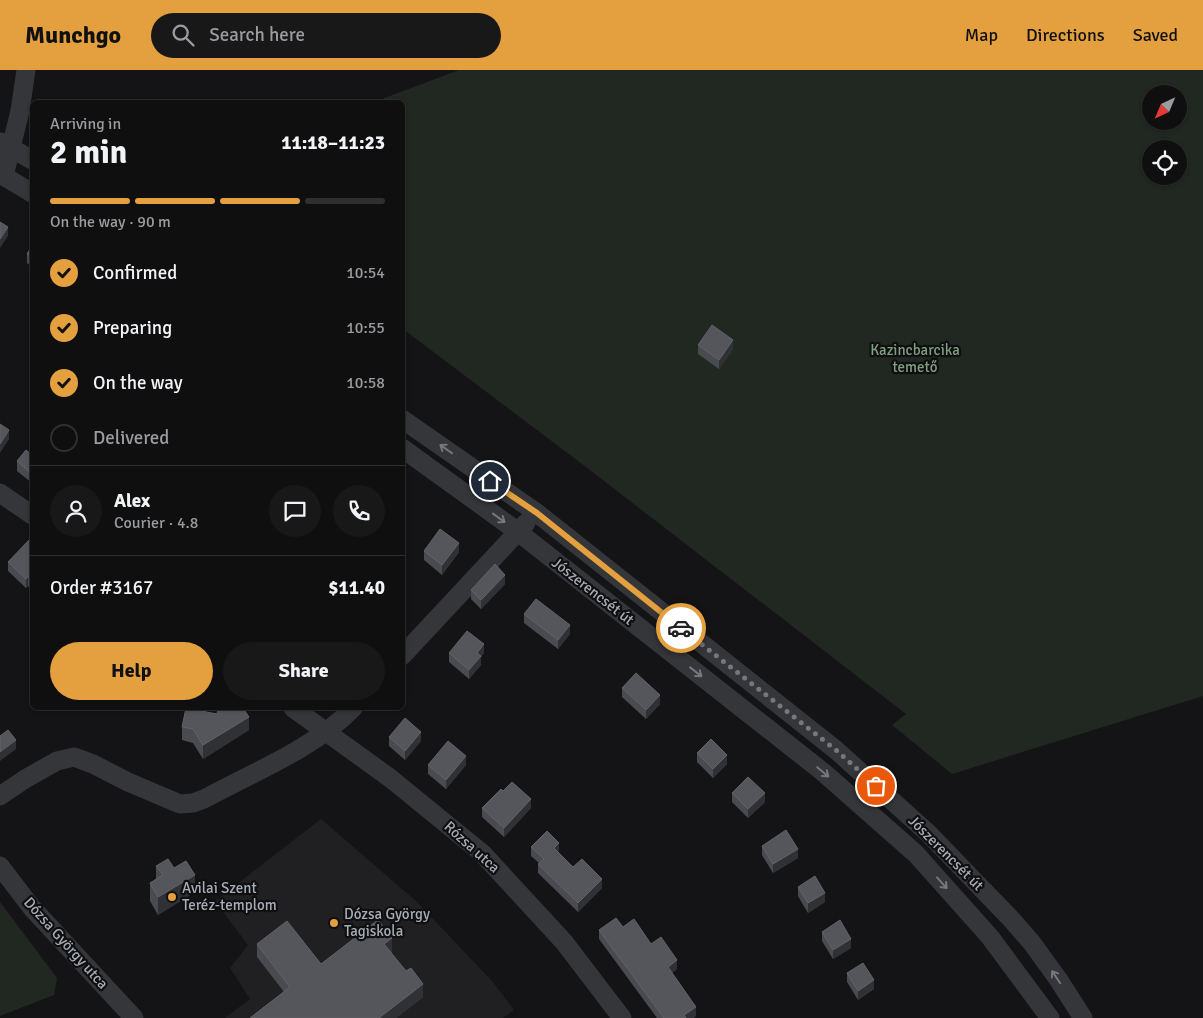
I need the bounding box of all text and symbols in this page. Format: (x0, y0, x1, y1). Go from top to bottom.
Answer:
search box (151, 13, 501, 58)
text: Munchgo (25, 20, 121, 50)
icon: search (169, 21, 197, 49)
text: Search here (209, 23, 305, 47)
text: Map (965, 24, 998, 46)
text: Directions (1026, 24, 1105, 46)
text: Saved (1133, 24, 1178, 46)
north arrow (1142, 85, 1188, 130)
map controls (1142, 85, 1187, 185)
text: Arriving in (50, 114, 121, 134)
text: 11:18–11:23 (281, 131, 385, 155)
text: 2 min (50, 133, 127, 172)
button: locate (1142, 140, 1187, 185)
text: On the way · 90 m (50, 212, 171, 232)
icon: check (50, 259, 78, 287)
text: Confirmed (93, 261, 177, 285)
text: 10:54 (346, 263, 385, 283)
icon: check (50, 314, 78, 342)
text: Preparing (93, 316, 172, 340)
text: 10:55 (346, 318, 385, 338)
park label: Kazincbarcika temető (870, 341, 960, 376)
icon: check (50, 369, 78, 397)
text: On the way (93, 371, 183, 395)
text: 10:58 (346, 373, 385, 393)
text: Delivered (93, 426, 169, 450)
one-way arrow (439, 444, 453, 454)
pin (469, 460, 511, 502)
icon: home (476, 467, 504, 495)
button: person (50, 485, 102, 537)
button: chat (269, 485, 321, 537)
button: phone (333, 485, 385, 537)
text: Alex (114, 489, 150, 513)
text: Courier · 4.8 (114, 513, 198, 533)
one-way arrow (492, 513, 506, 523)
street label: Jószerencsét út (548, 553, 638, 629)
text: Order #3167 (50, 576, 153, 600)
text: $11.40 (328, 576, 385, 600)
courier (656, 603, 706, 653)
icon: car (667, 614, 695, 642)
button: Help (50, 642, 213, 700)
button: Share (223, 642, 385, 700)
one-way arrow (689, 666, 702, 677)
pin (855, 765, 897, 807)
one-way arrow (817, 767, 830, 778)
icon: bag (862, 772, 890, 800)
street label: Jószerencsét út (905, 812, 987, 894)
street label: Rózsa utca (441, 817, 503, 877)
one-way arrow (936, 877, 948, 890)
place label: Avilai Szent Teréz-templom (182, 879, 277, 914)
marker: Avilai Szent Teréz-templom (166, 891, 178, 903)
street label: Dózsa György utca (20, 893, 112, 993)
place label: Dózsa György Tagiskola (344, 905, 430, 940)
marker: Dózsa György Tagiskola (328, 917, 340, 929)
one-way arrow (1051, 970, 1062, 984)

